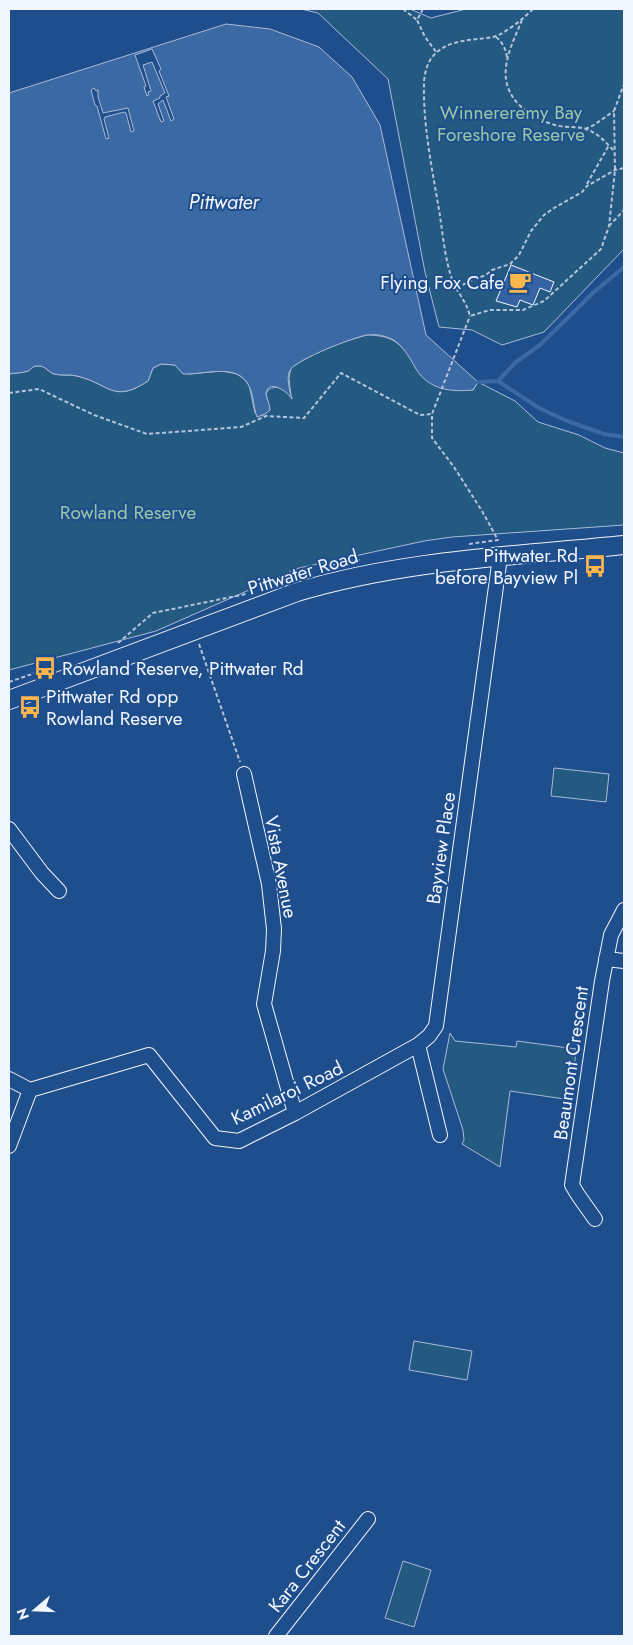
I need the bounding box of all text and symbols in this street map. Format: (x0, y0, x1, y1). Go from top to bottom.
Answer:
park label: Winnereremy Bay Foreshore Reserve (437, 99, 585, 148)
water label: Pittwater (189, 188, 261, 217)
place label: Flying Fox Cafe (380, 269, 504, 296)
cafe icon: Flying Fox Cafe (507, 269, 533, 295)
park label: Rowland Reserve (60, 499, 196, 526)
street label: Pittwater Road (245, 542, 361, 602)
place label: Pittwater Rd before Bayview Pl (435, 542, 578, 591)
bus stop icon: Pittwater Rd before Bayview Pl (582, 553, 608, 579)
bus stop icon: Rowland Reserve, Pittwater Rd (32, 655, 58, 681)
place label: Rowland Reserve, Pittwater Rd (62, 655, 304, 682)
place label: Pittwater Rd opp Rowland Reserve (46, 683, 183, 732)
bus stop icon: Pittwater Rd opp Rowland Reserve (17, 694, 43, 720)
street label: Bayview Place (420, 790, 462, 906)
street label: Vista Avenue (258, 814, 304, 921)
street label: Beaumont Crescent (547, 984, 595, 1142)
street label: Kamilaroi Road (227, 1054, 347, 1132)
street label: Kara Crescent (262, 1513, 352, 1618)
north arrow (10, 1585, 60, 1635)
text: N (11, 1606, 34, 1623)

